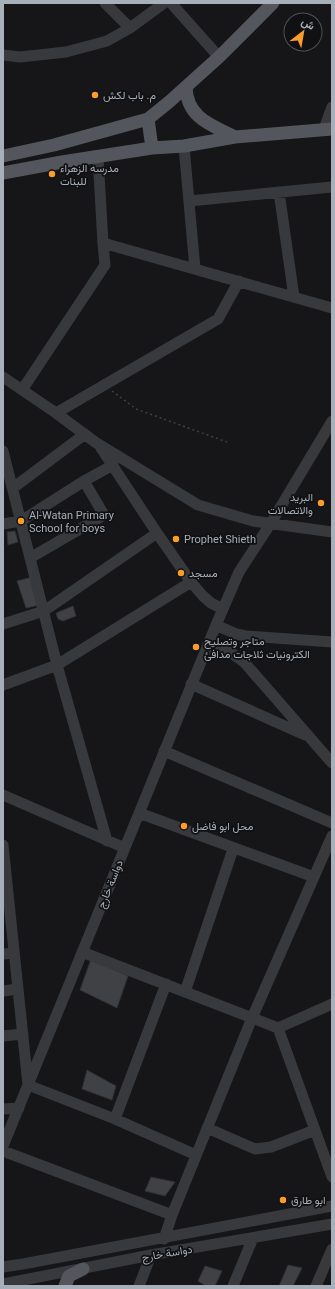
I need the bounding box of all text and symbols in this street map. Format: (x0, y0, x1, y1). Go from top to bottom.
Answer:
north arrow (283, 12, 323, 52)
text: ش (299, 15, 317, 33)
place label: م. باب لكش (103, 89, 156, 103)
marker: م. باب لكش (90, 90, 100, 100)
place label: مدرسه الزهراء للبنات (60, 162, 119, 188)
marker: مدرسه الزهراء للبنات (47, 169, 57, 179)
place label: البريد والاتصالات (268, 491, 313, 517)
marker: البريد والاتصالات (316, 498, 326, 508)
place label: Al-Watan Primary School for boys (29, 509, 115, 535)
marker: Al-Watan Primary School for boys (16, 516, 26, 526)
place label: Prophet Shieth (184, 533, 256, 546)
marker: Prophet Shieth (171, 534, 181, 544)
place label: مسجد (189, 567, 218, 580)
marker: مسجد (176, 568, 186, 578)
place label: متاجر وتصليح الكترونيات ثلاجات مدافئ (204, 635, 310, 661)
marker: متاجر وتصليح الكترونيات ثلاجات مدافئ (191, 642, 201, 652)
place label: محل ابو فاضل (192, 820, 253, 833)
marker: محل ابو فاضل (179, 821, 189, 831)
street label: دواسة خارج (95, 858, 127, 911)
place label: ابو طارق (291, 1194, 326, 1207)
marker: ابو طارق (278, 1195, 288, 1205)
street label: دواسة خارج (141, 1243, 194, 1265)

